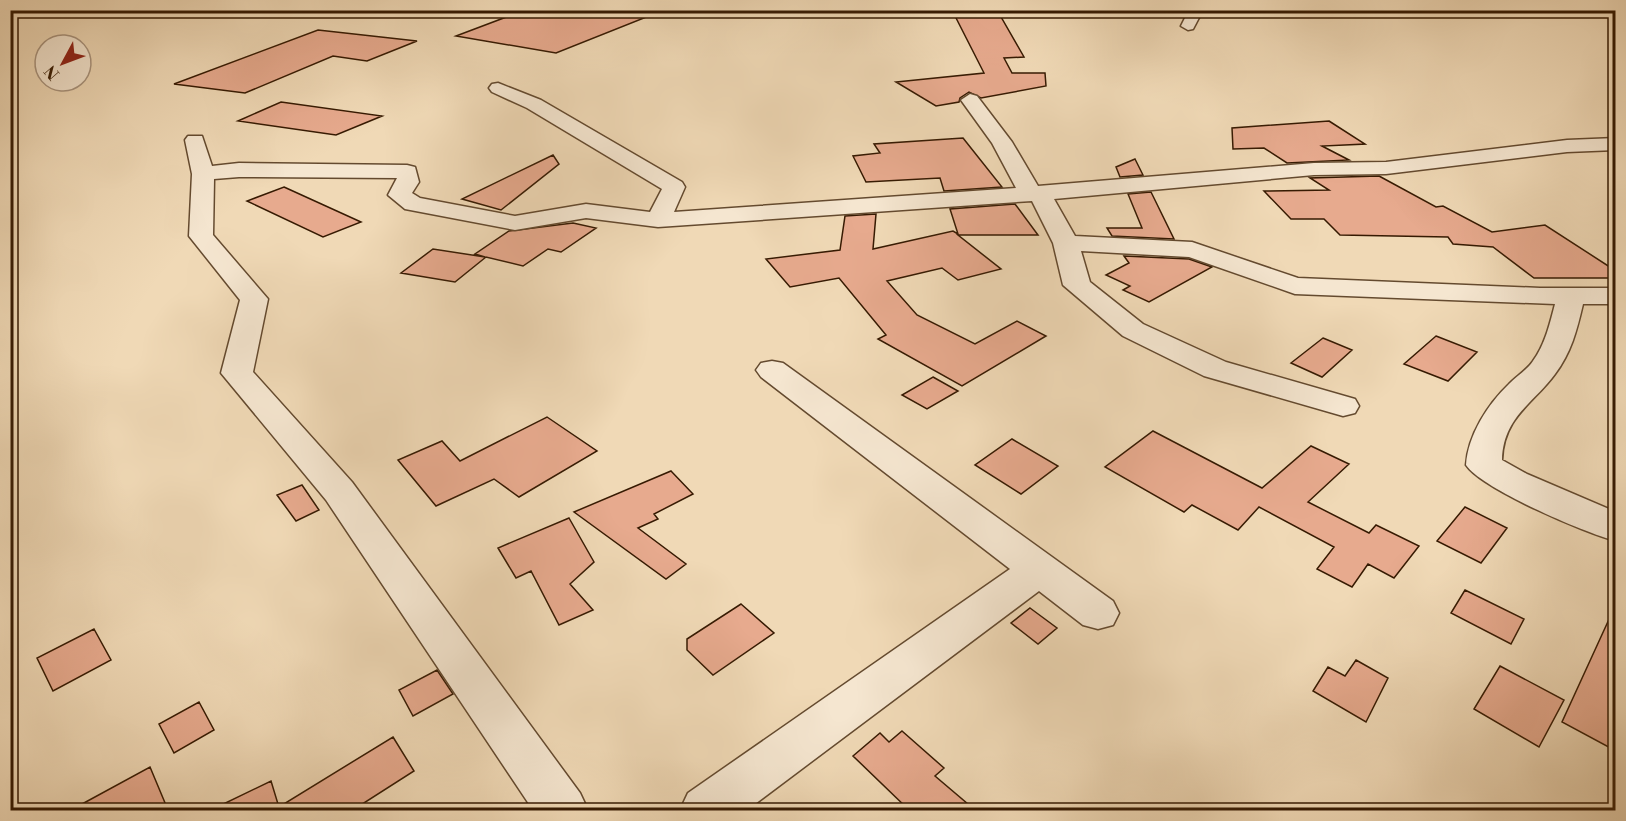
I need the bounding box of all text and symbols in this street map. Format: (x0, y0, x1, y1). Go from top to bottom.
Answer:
north arrow (33, 33, 93, 93)
text: N (41, 61, 64, 84)

